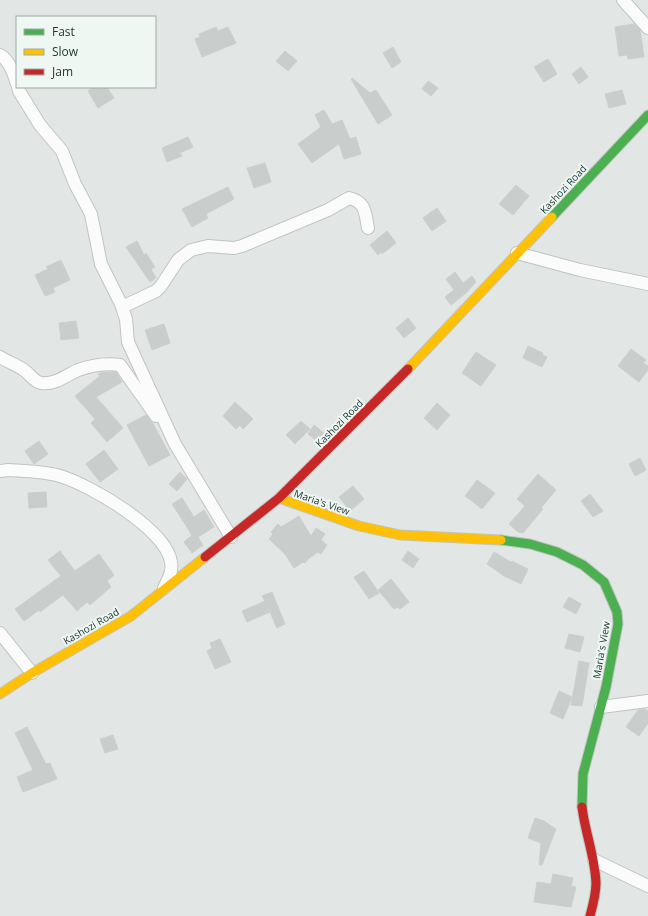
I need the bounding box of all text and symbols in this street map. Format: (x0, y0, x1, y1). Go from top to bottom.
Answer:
legend (16, 16, 156, 88)
text: Fast (52, 23, 75, 40)
text: Slow (52, 43, 79, 60)
text: Jam (51, 63, 73, 80)
street label: Kashozi Road (537, 161, 589, 217)
street label: Kashozi Road (312, 396, 366, 450)
street label: Maria's View (292, 486, 352, 518)
street label: Kashozi Road (61, 604, 121, 648)
street label: Maria's View (589, 620, 613, 680)

